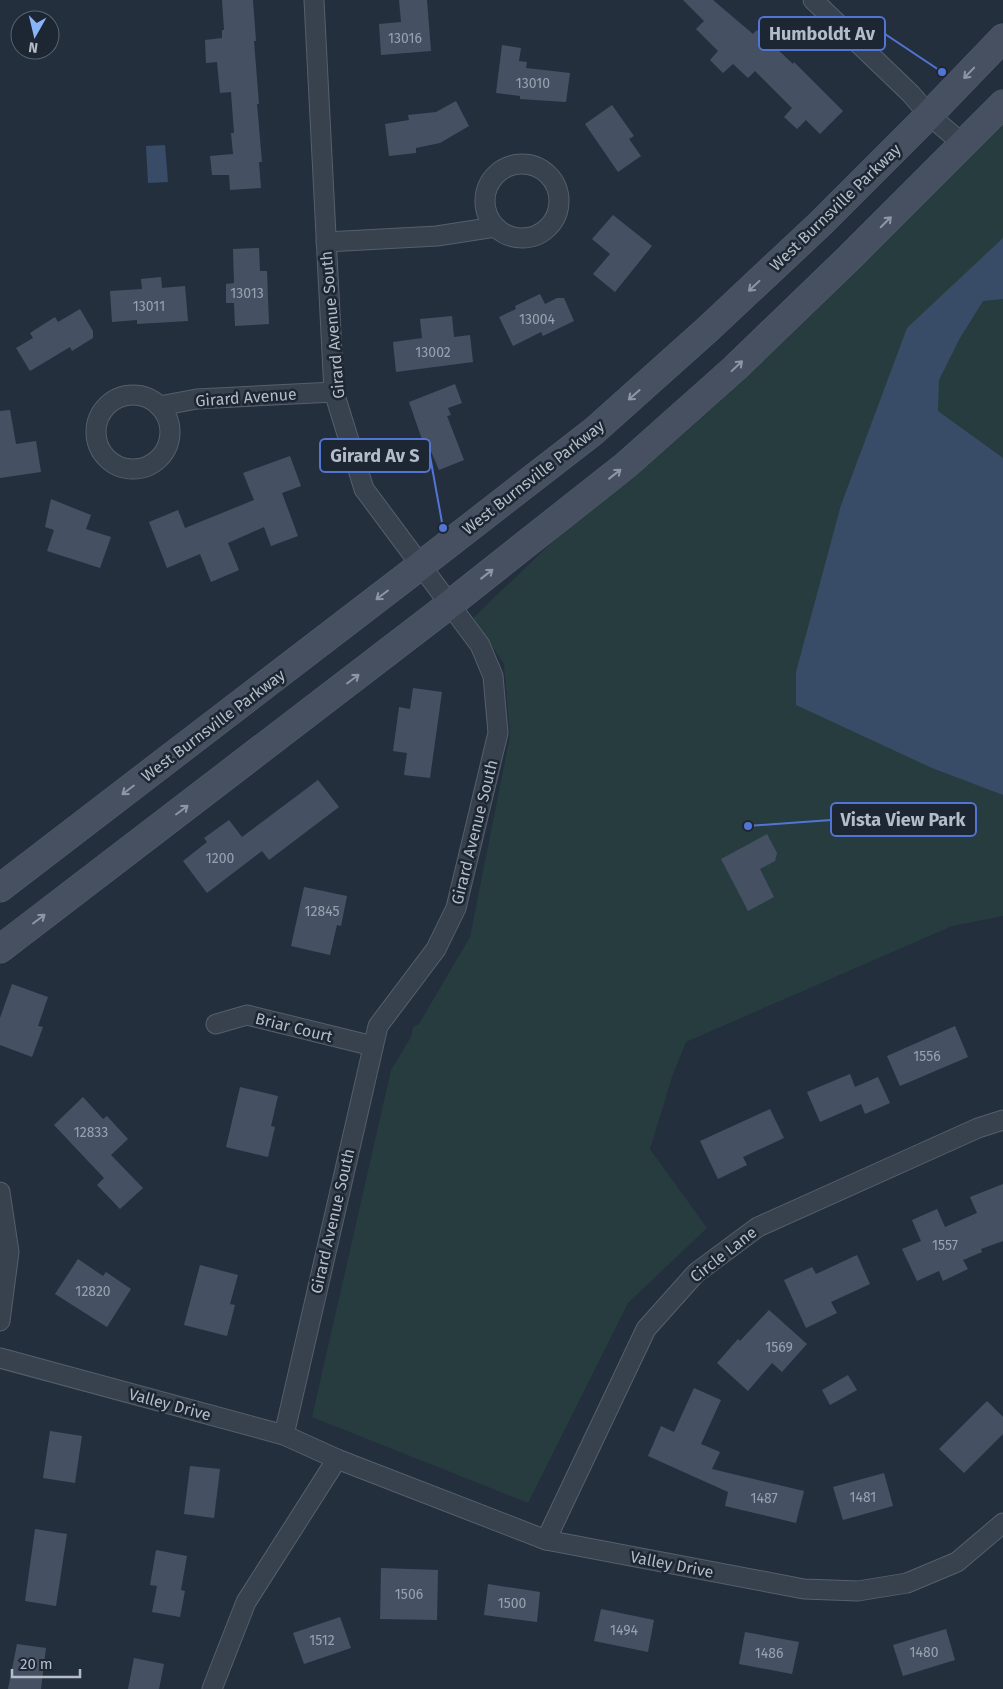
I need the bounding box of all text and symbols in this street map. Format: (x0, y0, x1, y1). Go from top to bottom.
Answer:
north arrow (10, 10, 60, 60)
callout: Humboldt Av (759, 17, 885, 50)
text: Humboldt Av (769, 23, 876, 45)
house number: 13016 (388, 30, 422, 47)
text: N (27, 38, 39, 56)
one-way arrow (963, 67, 975, 80)
house number: 13010 (516, 75, 550, 92)
street label: West Burnsville Parkway (766, 140, 905, 275)
one-way arrow (880, 216, 892, 228)
street label: Girard Avenue South (317, 250, 348, 400)
one-way arrow (748, 280, 761, 292)
house number: 13013 (230, 285, 264, 302)
house number: 13011 (133, 298, 165, 315)
house number: 13004 (519, 311, 556, 328)
house number: 13002 (415, 344, 451, 361)
one-way arrow (730, 361, 743, 372)
street label: Girard Avenue (195, 384, 297, 411)
one-way arrow (627, 389, 640, 401)
street label: West Burnsville Parkway (459, 416, 608, 539)
callout: Girard Av S (320, 439, 430, 472)
text: Girard Av S (330, 445, 420, 467)
one-way arrow (608, 468, 621, 479)
one-way arrow (480, 569, 493, 580)
one-way arrow (376, 590, 389, 601)
street label: West Burnsville Parkway (138, 665, 289, 786)
one-way arrow (346, 673, 359, 684)
street label: Girard Avenue South (447, 758, 502, 906)
one-way arrow (121, 785, 135, 795)
callout: Vista View Park (831, 803, 976, 836)
one-way arrow (175, 805, 188, 816)
text: Vista View Park (840, 809, 966, 831)
house number: 1200 (206, 850, 234, 867)
house number: 12845 (304, 903, 340, 920)
one-way arrow (32, 914, 45, 925)
street label: Briar Court (253, 1009, 335, 1046)
house number: 1556 (913, 1048, 941, 1065)
house number: 12833 (74, 1124, 108, 1141)
street label: Girard Avenue South (307, 1147, 358, 1296)
street label: Circle Lane (686, 1223, 760, 1286)
house number: 1557 (932, 1237, 958, 1254)
house number: 12820 (75, 1283, 111, 1300)
house number: 1569 (765, 1339, 793, 1356)
street label: Valley Drive (127, 1384, 213, 1425)
house number: 1481 (850, 1489, 876, 1506)
house number: 1487 (750, 1490, 778, 1507)
street label: Valley Drive (629, 1547, 715, 1582)
house number: 1506 (395, 1586, 423, 1603)
house number: 1500 (498, 1595, 527, 1612)
house number: 1494 (610, 1622, 638, 1639)
house number: 1512 (309, 1632, 335, 1649)
house number: 1480 (909, 1644, 939, 1661)
house number: 1486 (755, 1645, 783, 1662)
scale bar (12, 1646, 80, 1678)
text: 20 m (20, 1655, 53, 1673)

